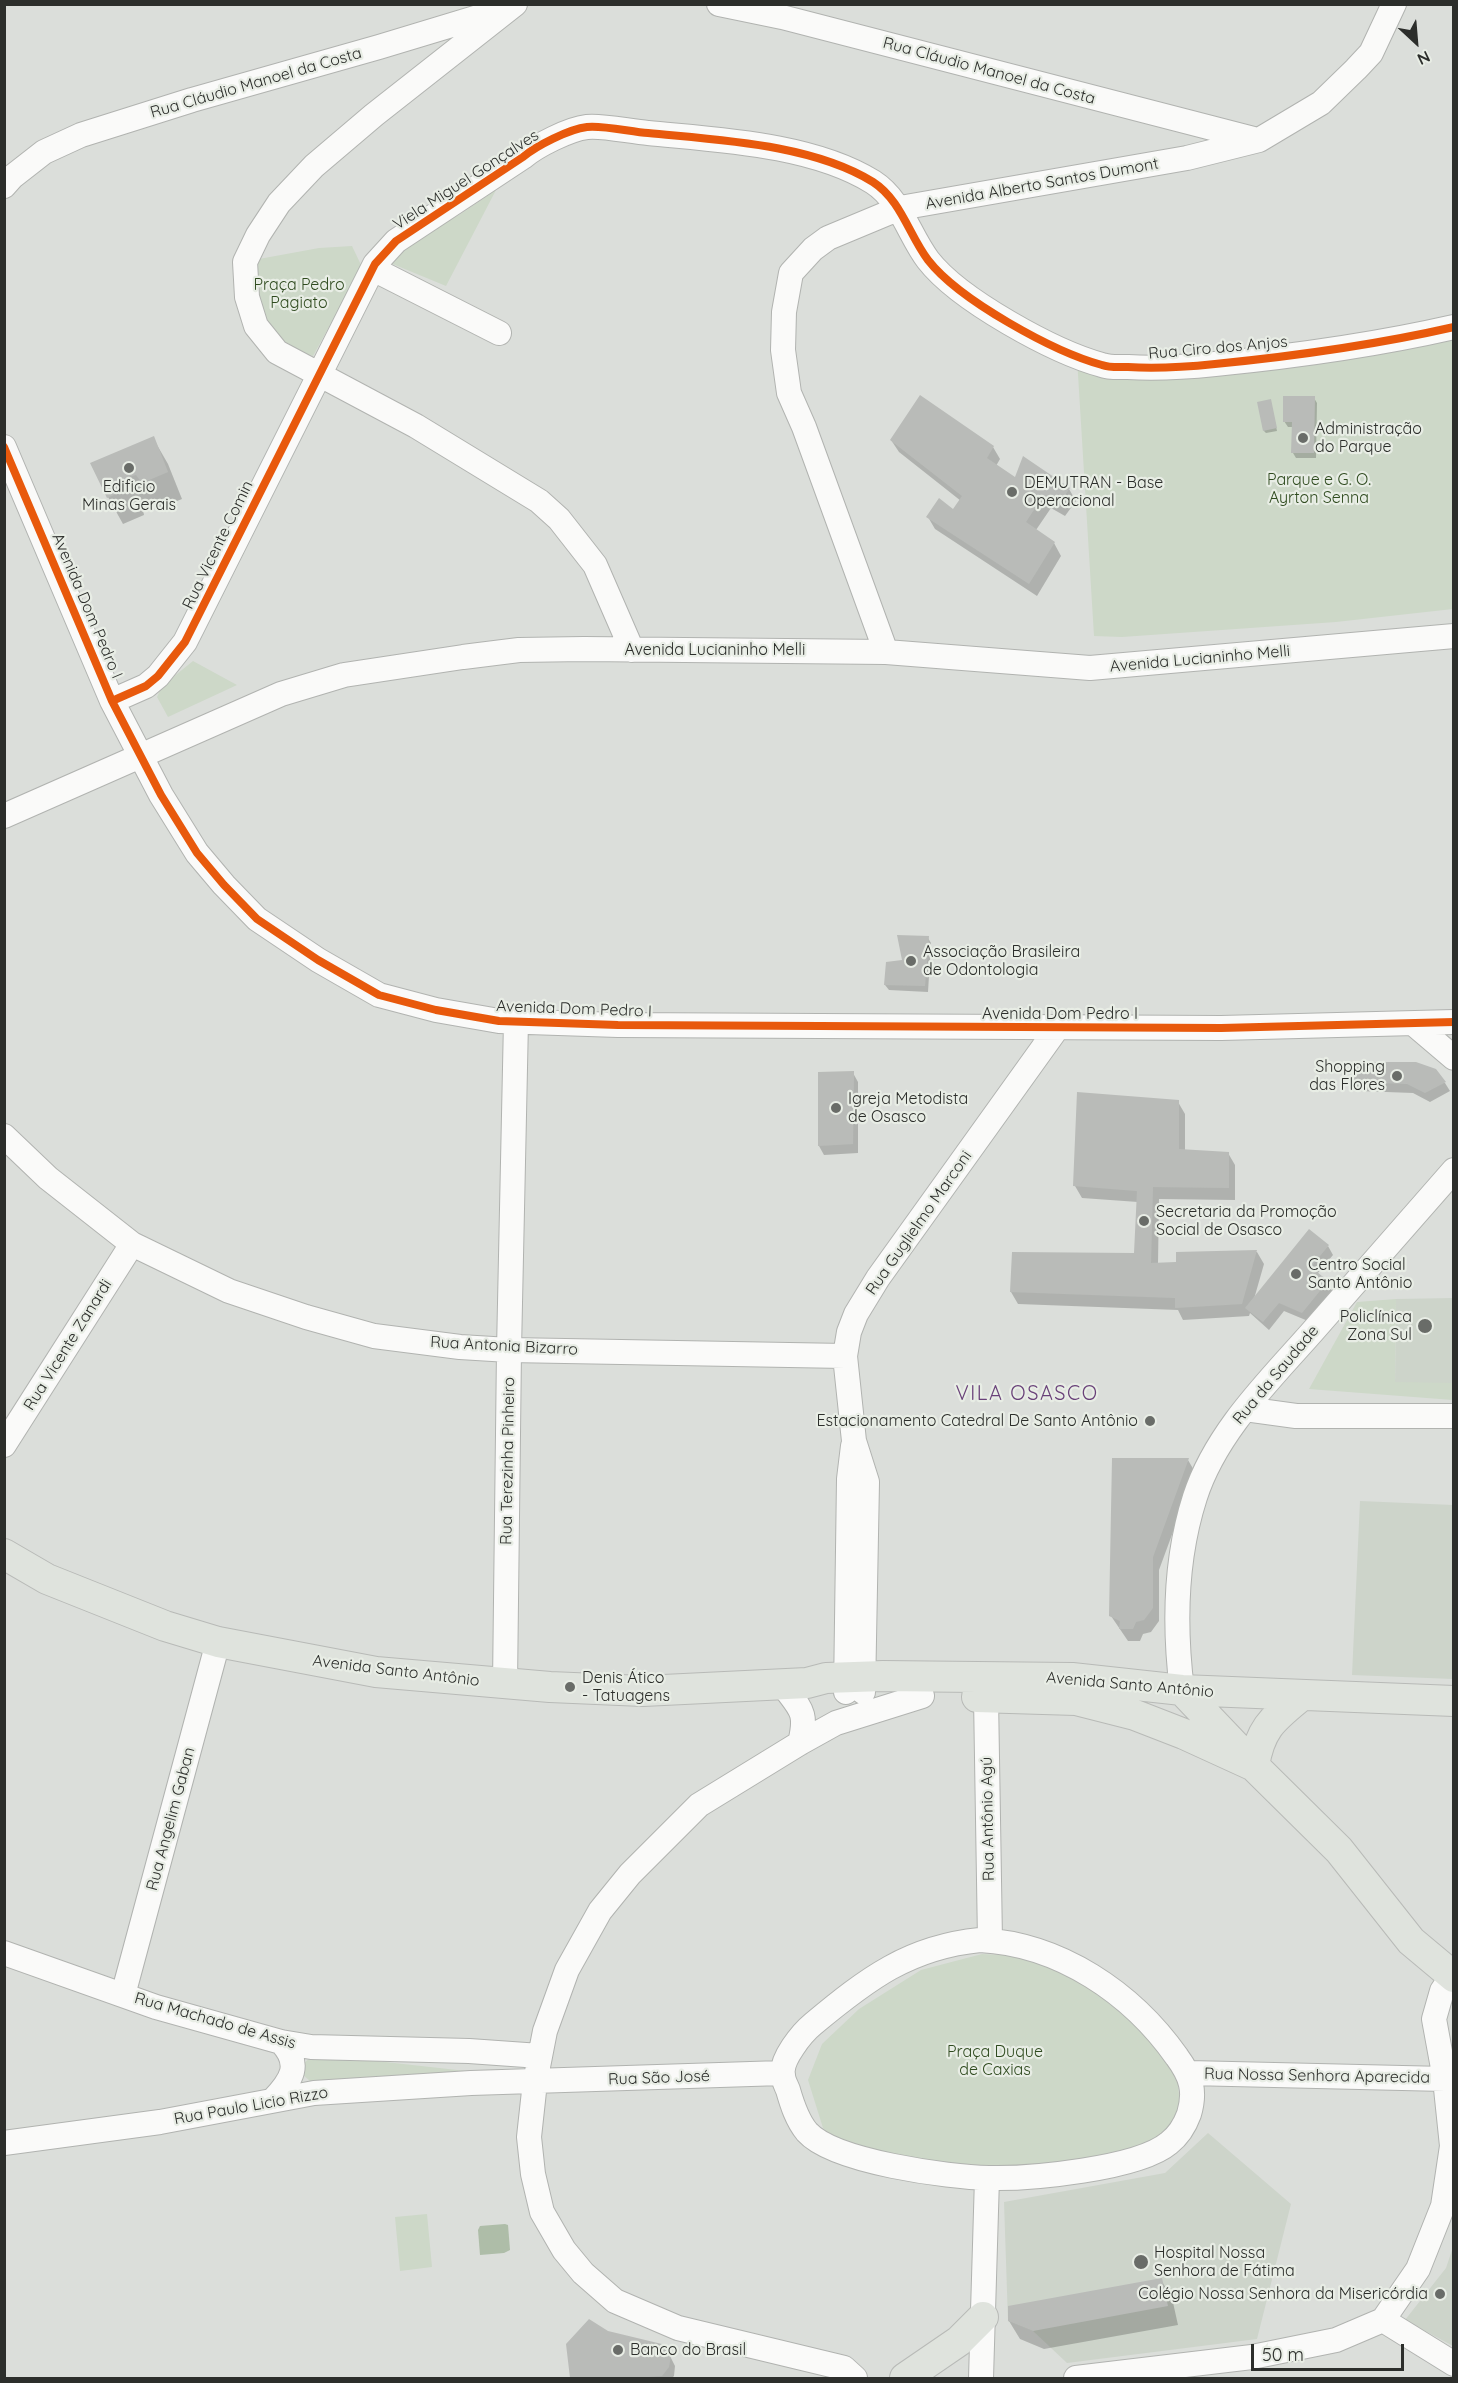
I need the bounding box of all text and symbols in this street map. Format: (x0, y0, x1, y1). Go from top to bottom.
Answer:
north arrow (1386, 12, 1446, 72)
street label: Rua Cláudio Manoel da Costa (881, 33, 1097, 109)
street label: Rua Cláudio Manoel da Costa (148, 44, 364, 122)
text: N (1414, 47, 1434, 70)
street label: Viela Miguel Gonçalves (390, 126, 542, 234)
street label: Avenida Alberto Santos Dumont (924, 154, 1160, 214)
park label: Praça Pedro Pagiato (253, 275, 345, 313)
street label: Rua Ciro dos Anjos (1148, 332, 1288, 364)
place label: Administração do Parque (1315, 419, 1422, 457)
marker: Administração do Parque (1296, 431, 1310, 445)
marker: Edificio Minas Gerais (122, 461, 136, 475)
park label: Parque e G. O. Ayrton Senna (1267, 470, 1371, 508)
place label: DEMUTRAN - Base Operacional (1024, 473, 1163, 511)
place label: Edificio Minas Gerais (82, 477, 176, 515)
street label: Rua Vicente Comin (179, 478, 257, 612)
marker: DEMUTRAN - Base Operacional (1005, 485, 1019, 499)
street label: Avenida Dom Pedro I (48, 530, 126, 682)
street label: Avenida Lucianinho Melli (625, 640, 805, 660)
street label: Avenida Lucianinho Melli (1109, 642, 1291, 676)
place label: Associação Brasileira de Odontologia (923, 942, 1080, 980)
marker: Associação Brasileira de Odontologia (904, 954, 918, 968)
street label: Avenida Dom Pedro I (496, 997, 652, 1021)
street label: Avenida Dom Pedro I (982, 1004, 1138, 1024)
place label: Shopping das Flores (1309, 1057, 1385, 1095)
marker: Shopping das Flores (1390, 1069, 1404, 1083)
place label: Igreja Metodista de Osasco (848, 1089, 968, 1127)
marker: Igreja Metodista de Osasco (829, 1101, 843, 1115)
street label: Rua Guglielmo Marconi (862, 1147, 976, 1299)
place label: Secretaria da Promoção Social de Osasco (1156, 1202, 1337, 1240)
marker: Secretaria da Promoção Social de Osasco (1137, 1214, 1151, 1228)
place label: Centro Social Santo Antônio (1308, 1255, 1412, 1293)
marker: Centro Social Santo Antônio (1289, 1267, 1303, 1281)
street label: Rua Vicente Zanardi (20, 1276, 116, 1414)
place label: Policlínica Zona Sul (1340, 1307, 1412, 1345)
marker: Policlínica Zona Sul (1416, 1317, 1434, 1335)
street label: Rua da Saudade (1229, 1322, 1323, 1428)
street label: Rua Antonia Bizarro (430, 1333, 578, 1359)
street label: Rua Terezinha Pinheiro (497, 1377, 519, 1545)
district label: VILA OSASCO (956, 1382, 1098, 1406)
place label: Estacionamento Catedral De Santo Antônio (816, 1411, 1138, 1431)
marker: Estacionamento Catedral De Santo Antônio (1143, 1414, 1157, 1428)
street label: Avenida Santo Antônio (311, 1651, 481, 1691)
place label: Denis Ático - Tatuagens (582, 1668, 670, 1706)
street label: Avenida Santo Antônio (1045, 1668, 1215, 1702)
marker: Denis Ático - Tatuagens (563, 1680, 577, 1694)
street label: Rua Angelim Gaban (143, 1745, 199, 1893)
street label: Rua Antônio Agú (977, 1757, 999, 1881)
street label: Rua Machado de Assis (132, 1989, 298, 2053)
park label: Praça Duque de Caxias (947, 2042, 1043, 2080)
street label: Rua Nossa Senhora Aparecida (1204, 2064, 1430, 2088)
street label: Rua São José (608, 2067, 710, 2089)
street label: Rua Paulo Licio Rizzo (173, 2083, 329, 2129)
place label: Hospital Nossa Senhora de Fátima (1154, 2243, 1295, 2281)
marker: Hospital Nossa Senhora de Fátima (1132, 2253, 1150, 2271)
place label: Colégio Nossa Senhora da Misericórdia (1138, 2284, 1428, 2304)
marker: Colégio Nossa Senhora da Misericórdia (1433, 2287, 1447, 2301)
scale bar (1254, 2332, 1407, 2370)
place label: Banco do Brasil (630, 2340, 746, 2360)
marker: Banco do Brasil (611, 2343, 625, 2357)
text: 50 m (1262, 2343, 1304, 2366)

